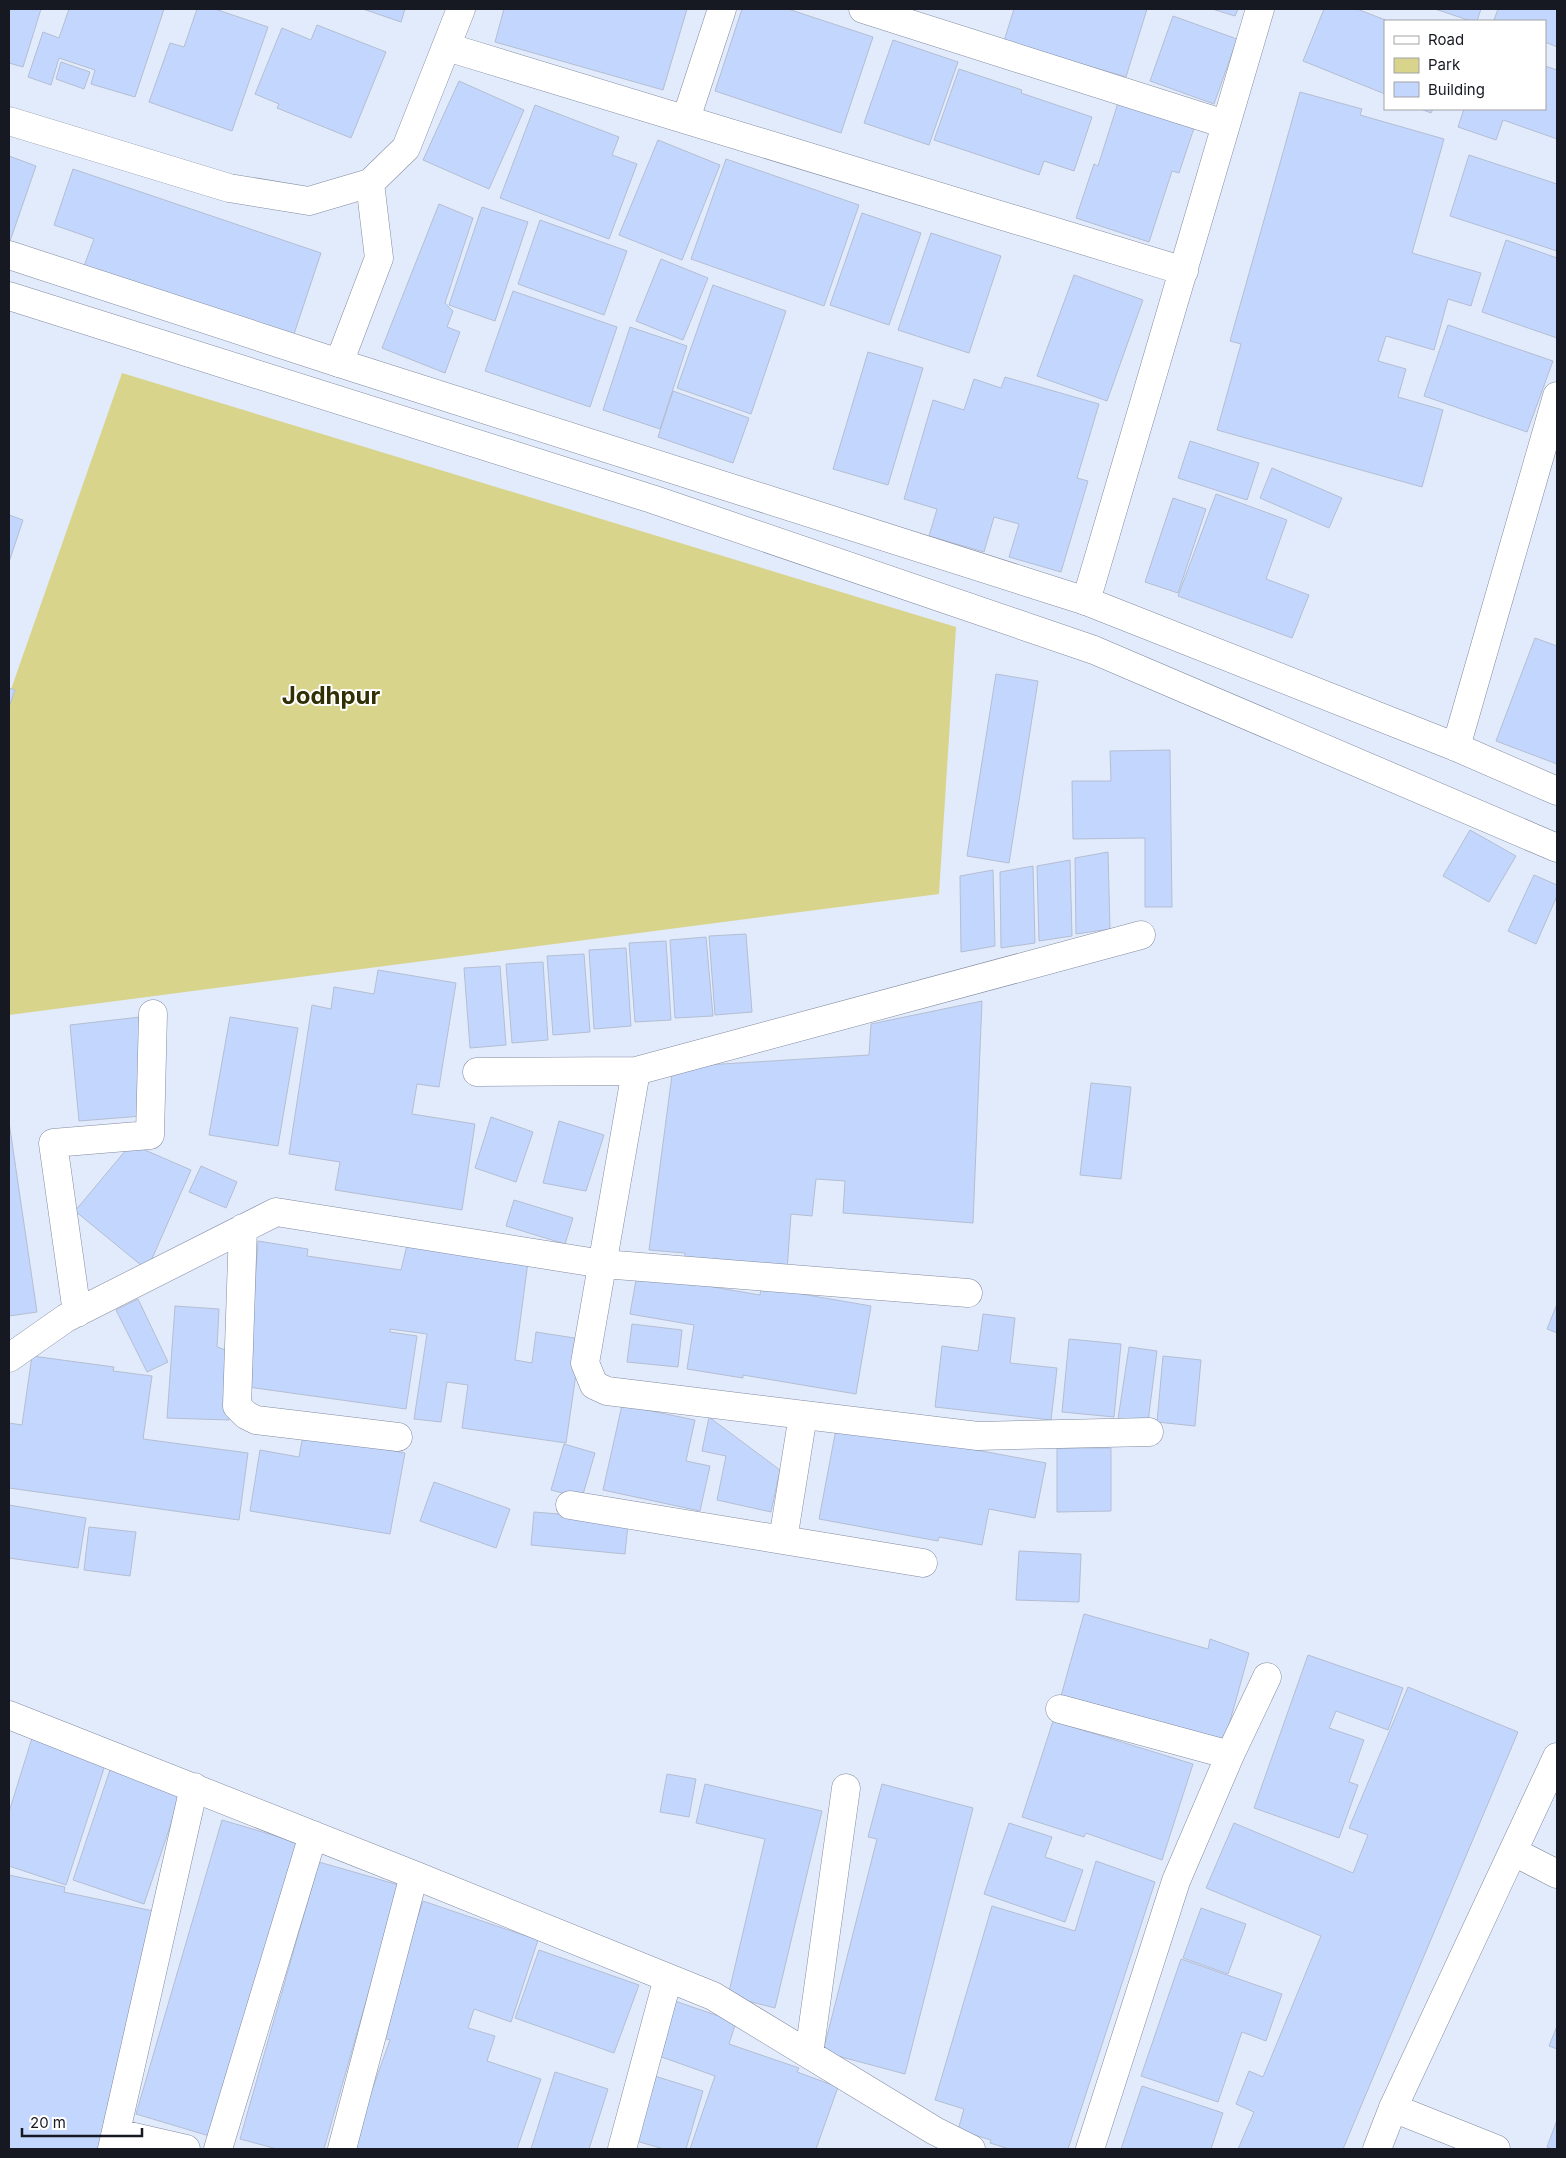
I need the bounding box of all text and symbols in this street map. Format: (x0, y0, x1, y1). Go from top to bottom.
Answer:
legend (1384, 20, 1546, 110)
text: Road (1428, 30, 1464, 49)
text: Park (1428, 55, 1461, 74)
text: Building (1428, 80, 1485, 99)
district label: Jodhpur (282, 681, 381, 710)
scale bar (22, 2106, 142, 2138)
text: 20 m (30, 2113, 66, 2132)

